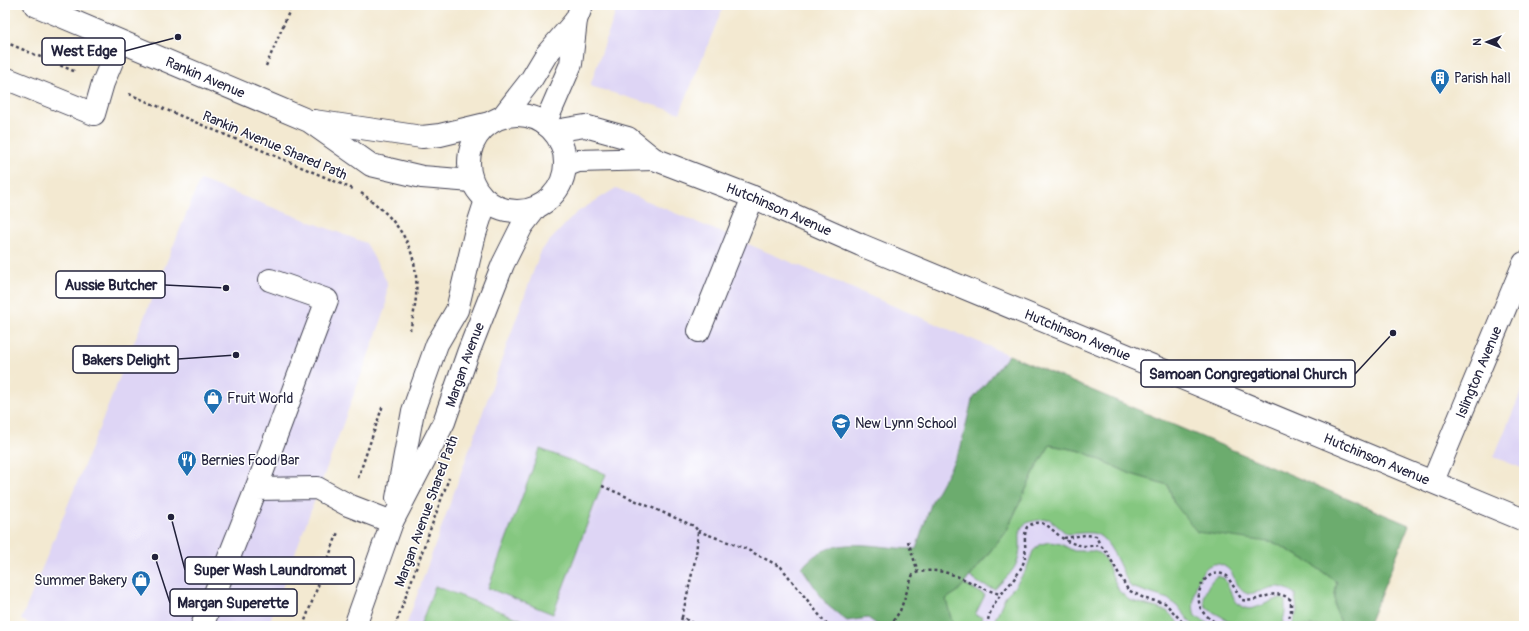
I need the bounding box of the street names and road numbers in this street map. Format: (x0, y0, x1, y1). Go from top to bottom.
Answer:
street label: Rankin Avenue (163, 53, 247, 102)
street label: Rankin Avenue Shared Path (200, 107, 350, 184)
street label: Hutchinson Avenue (724, 179, 834, 240)
street label: Hutchinson Avenue (1022, 306, 1133, 365)
street label: Margan Avenue (442, 320, 488, 409)
street label: Islington Avenue (1452, 324, 1506, 421)
street label: Hutchinson Avenue (1321, 430, 1432, 489)
street label: Margan Avenue Shared Path (391, 433, 462, 589)

